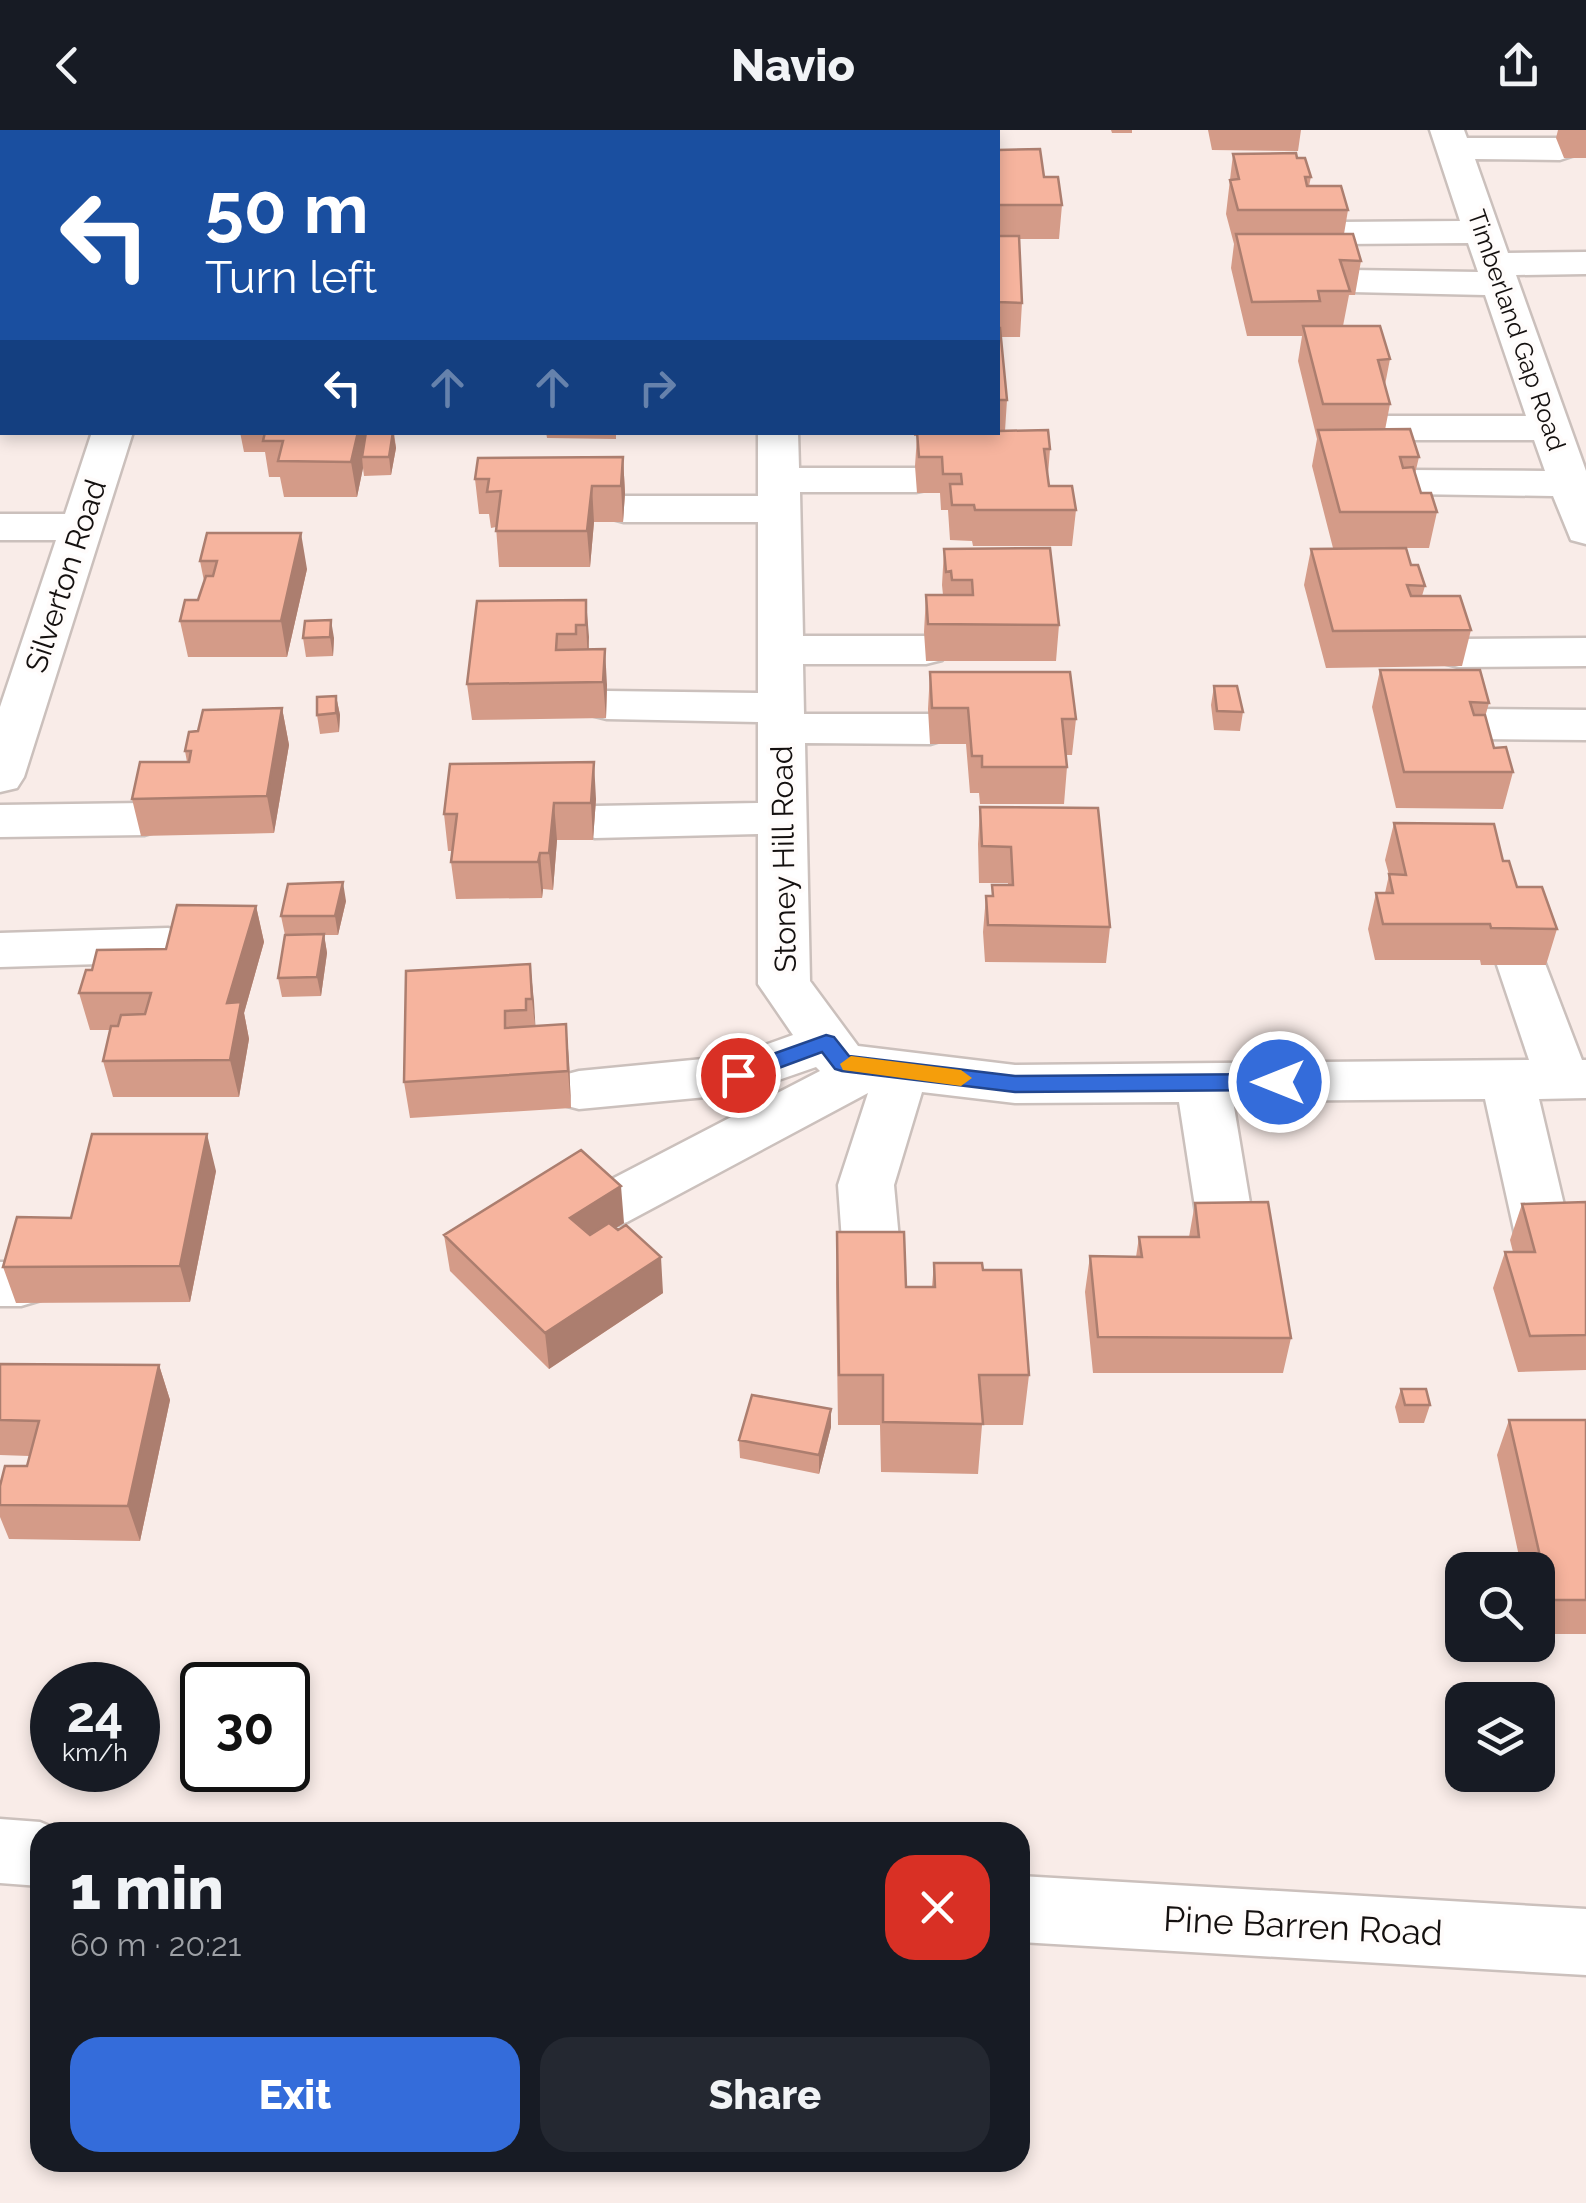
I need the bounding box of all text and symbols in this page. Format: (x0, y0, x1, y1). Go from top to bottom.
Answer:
icon: back (40, 38, 95, 93)
icon: share (1491, 38, 1546, 93)
text: Navio (731, 39, 855, 92)
text: 50 m (205, 167, 369, 249)
icon: left (40, 170, 170, 300)
street label: Timberland Gap Road (1462, 206, 1572, 454)
text: Turn left (205, 251, 377, 304)
icon: left (315, 360, 370, 415)
icon: ahead (420, 360, 475, 415)
icon: ahead (525, 360, 580, 415)
icon: right (630, 360, 685, 415)
street label: Silverton Road (18, 475, 113, 677)
street label: Stoney Hill Road (764, 745, 803, 973)
position arrow (1227, 1030, 1331, 1134)
pin (696, 1033, 781, 1118)
icon: arrive (711, 1048, 766, 1103)
map controls (1445, 1552, 1555, 1792)
button: search (1445, 1552, 1555, 1662)
speed limit sign: 30 (180, 1662, 310, 1792)
button: layers (1445, 1682, 1555, 1792)
text: 24 (67, 1685, 123, 1744)
text: km/h (62, 1737, 128, 1767)
text: 1 min (70, 1853, 224, 1923)
button: close (885, 1855, 990, 1960)
street label: Pine Barren Road (1162, 1898, 1444, 1953)
text: 60 m · 20:21 (70, 1926, 241, 1963)
button: Exit (70, 2037, 520, 2152)
button: Share (540, 2037, 990, 2152)

